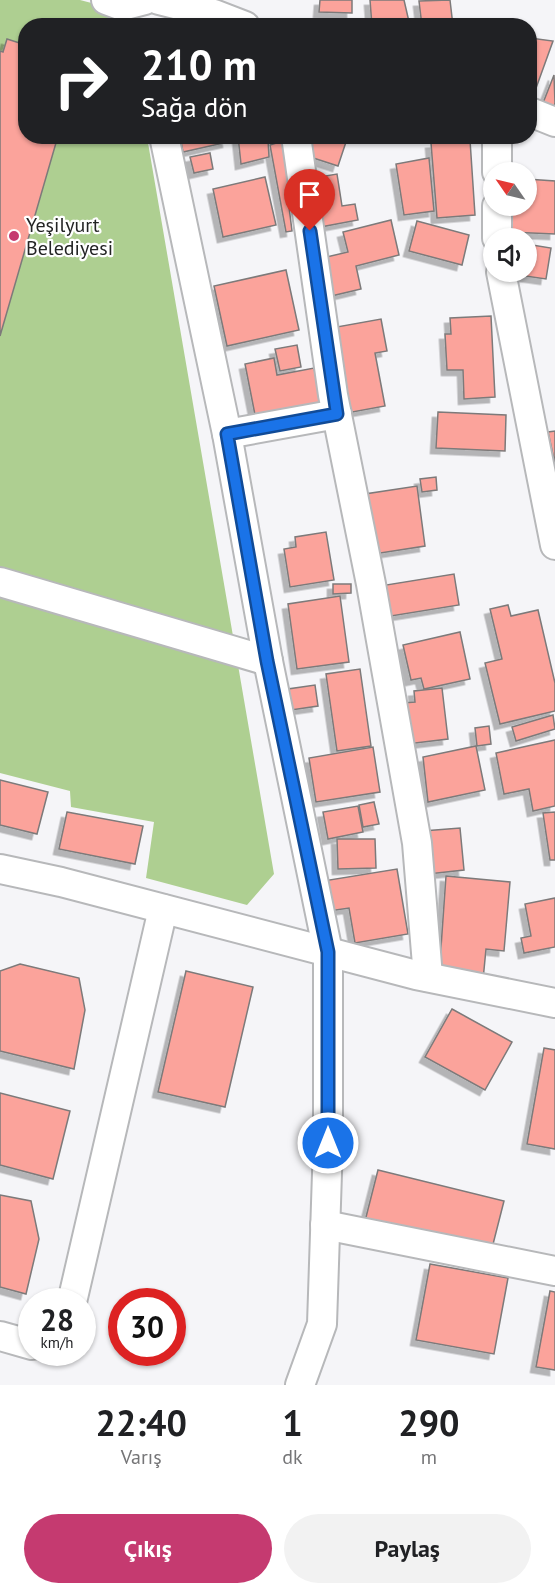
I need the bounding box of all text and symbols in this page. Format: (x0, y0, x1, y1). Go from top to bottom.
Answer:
text: 210 m (141, 37, 257, 92)
icon: right (42, 42, 120, 120)
text: Sağa dön (141, 90, 248, 124)
north arrow (483, 162, 537, 216)
map controls (483, 162, 537, 282)
pin (284, 169, 335, 231)
icon: arrive (293, 178, 326, 211)
place label: Yeşilyurt Belediyesi (26, 212, 113, 261)
button: sound (483, 228, 537, 282)
marker: Yeşilyurt Belediyesi (7, 229, 21, 243)
position arrow (296, 1111, 360, 1175)
speed limit sign: 30 (108, 1288, 186, 1366)
text: 28 (40, 1300, 74, 1339)
text: km/h (41, 1333, 73, 1352)
text: 22:40 (95, 1399, 187, 1446)
text: 1 (282, 1399, 303, 1446)
text: 290 (398, 1399, 459, 1446)
text: Varış (121, 1444, 162, 1470)
text: dk (282, 1444, 303, 1470)
text: m (421, 1444, 437, 1470)
button: Çıkış (24, 1514, 272, 1583)
button: Paylaş (284, 1514, 531, 1583)

